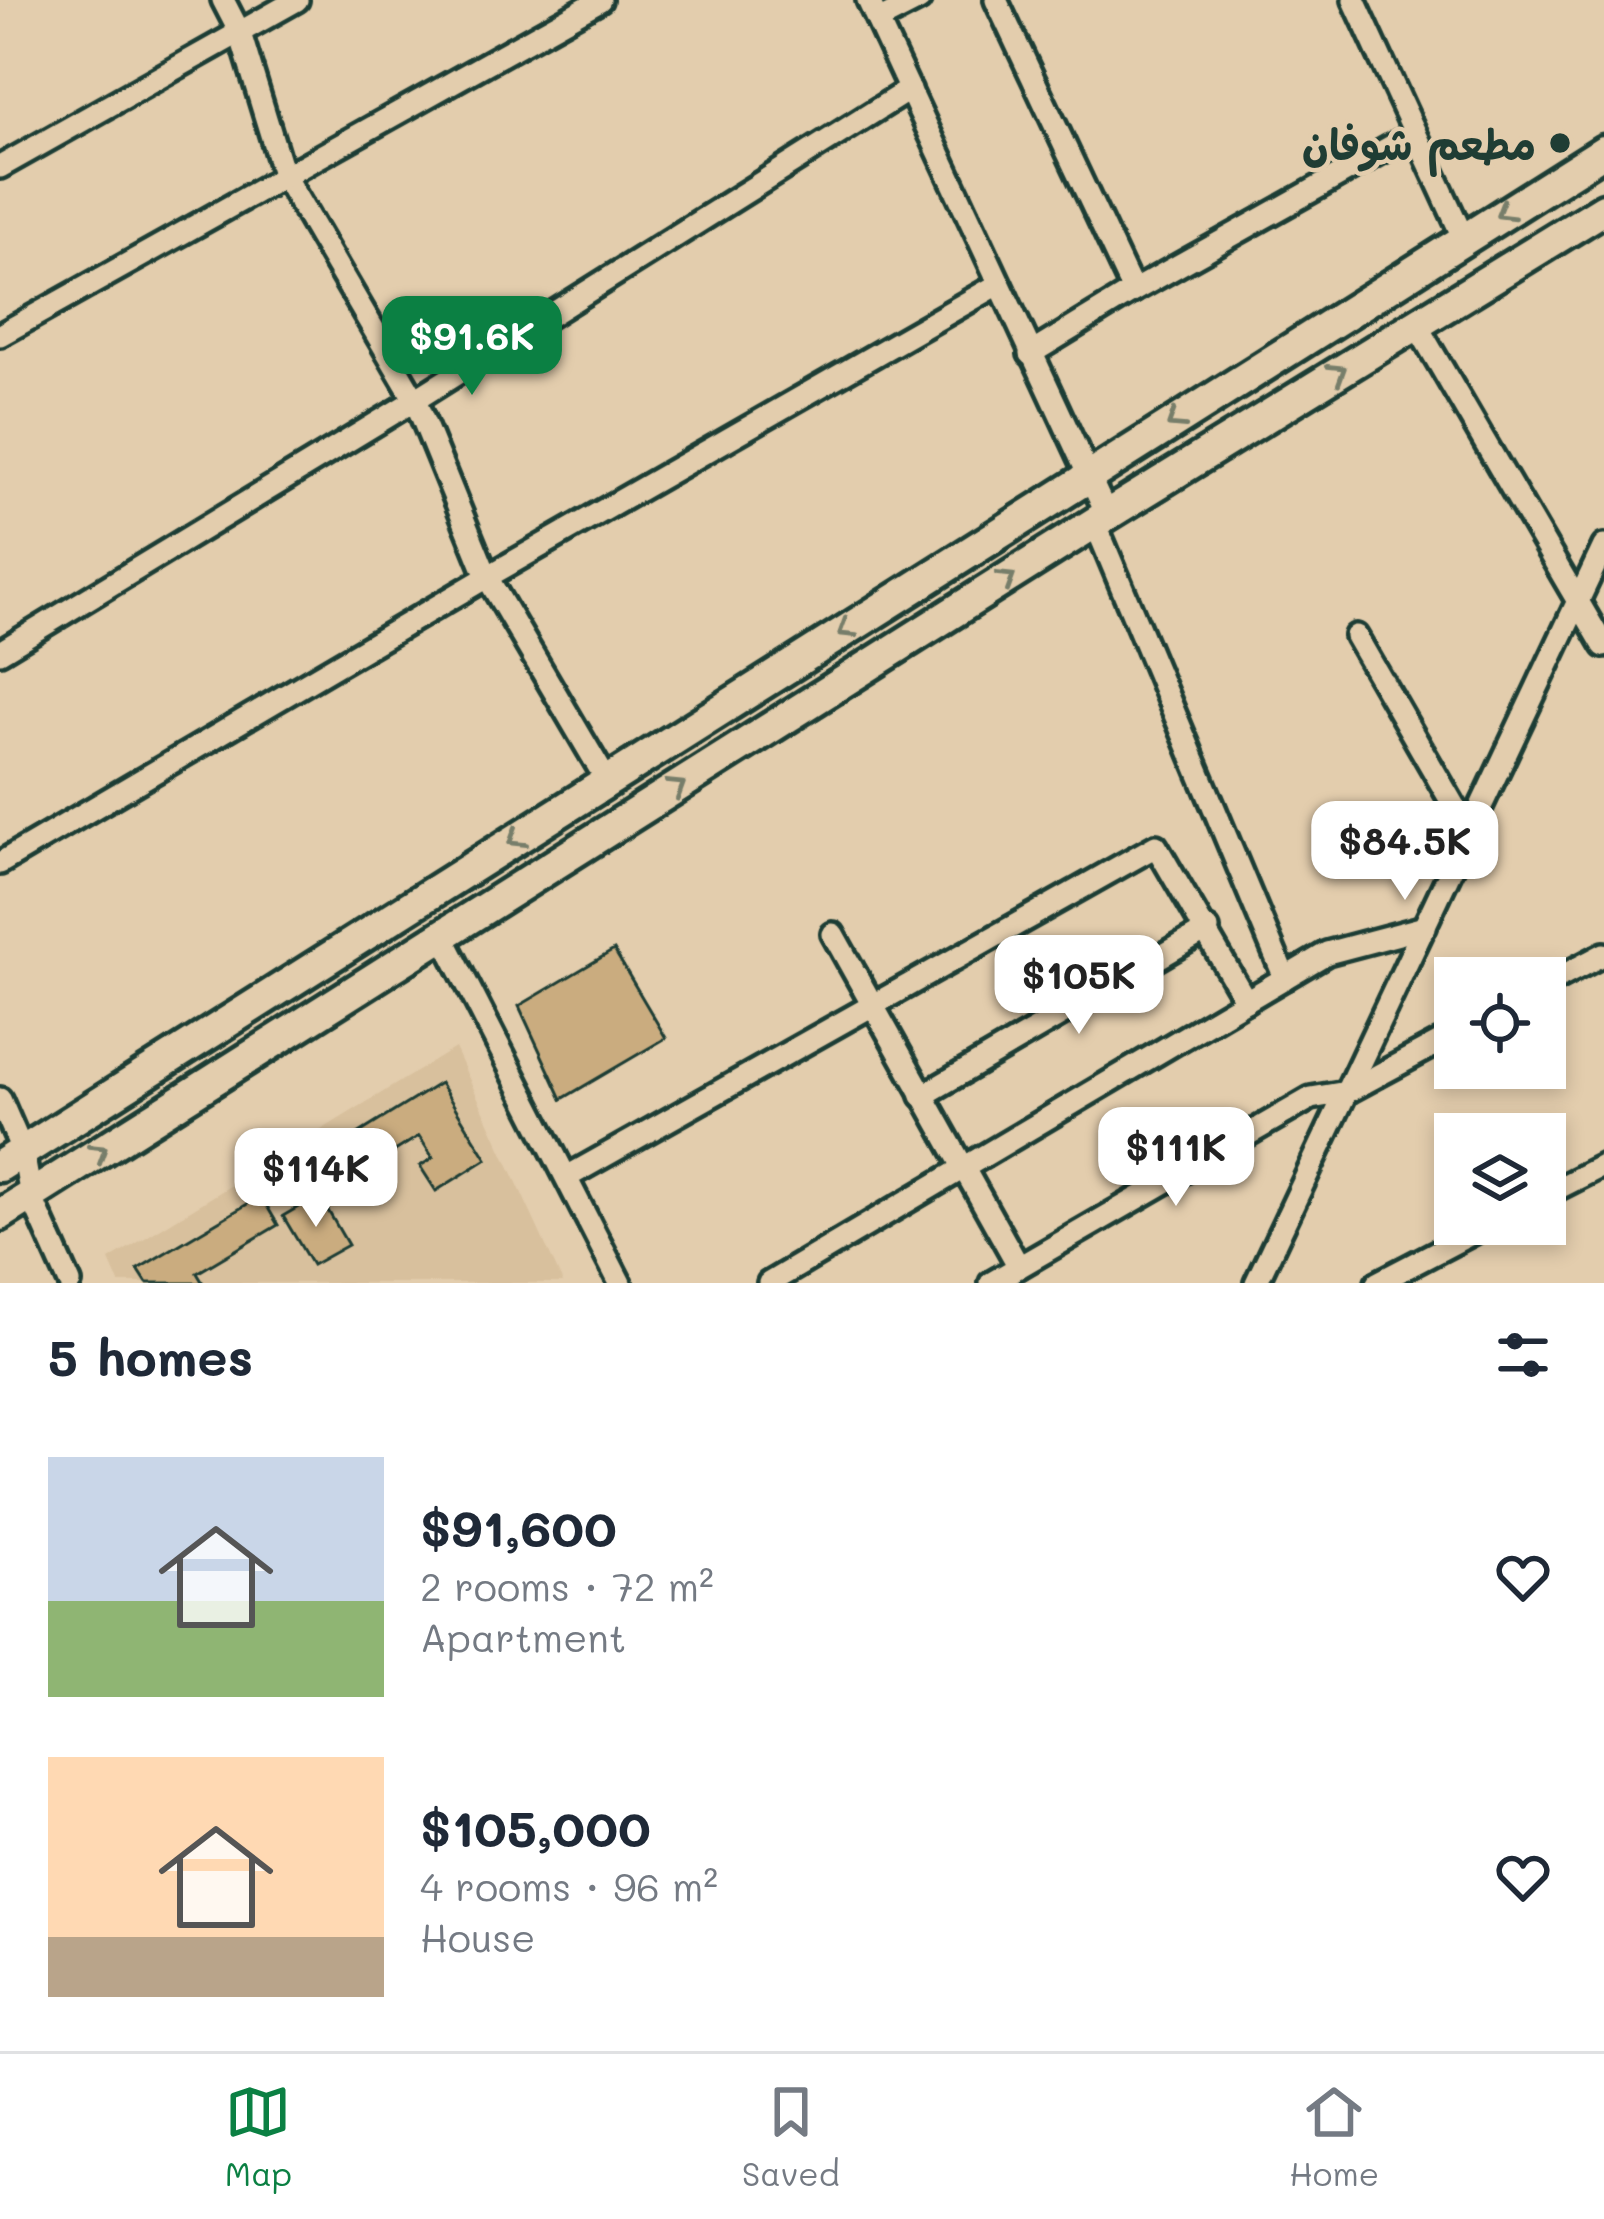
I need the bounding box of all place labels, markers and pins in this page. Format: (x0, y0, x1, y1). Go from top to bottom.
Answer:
place label: مطعم شوفان (1302, 116, 1536, 177)
marker: مطعم شوفان (1547, 130, 1573, 156)
pin: $91.6K (374, 296, 570, 398)
pin: $84.5K (1307, 801, 1503, 903)
pin: $105K (995, 935, 1163, 1037)
pin: $111K (1092, 1107, 1260, 1209)
pin: $114K (232, 1128, 400, 1230)

